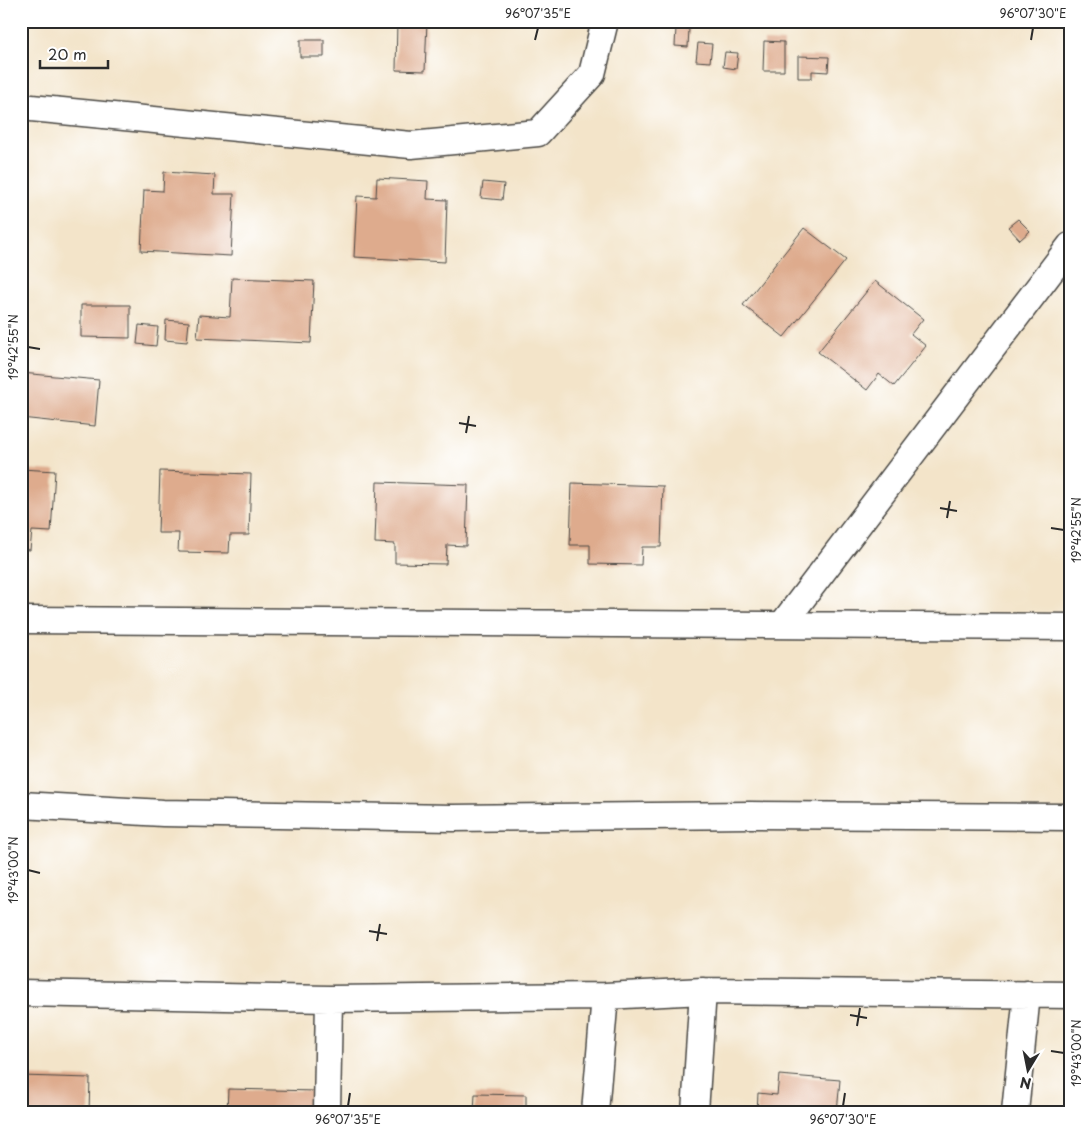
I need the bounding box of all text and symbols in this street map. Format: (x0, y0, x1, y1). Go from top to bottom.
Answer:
text: 96°07'35"E (505, 4, 571, 22)
text: 96°07'30"E (999, 4, 1067, 22)
scale bar (40, 38, 108, 70)
text: 20 m (48, 42, 87, 65)
text: 19°42'55"N (4, 314, 22, 380)
text: 19°42'55"N (1067, 497, 1085, 563)
text: 19°43'00"N (4, 836, 22, 904)
text: 19°43'00"N (1067, 1019, 1085, 1087)
north arrow (1004, 1046, 1054, 1096)
text: N (1018, 1072, 1033, 1095)
text: 96°07'35"E (315, 1110, 381, 1128)
text: 96°07'30"E (809, 1110, 877, 1128)

